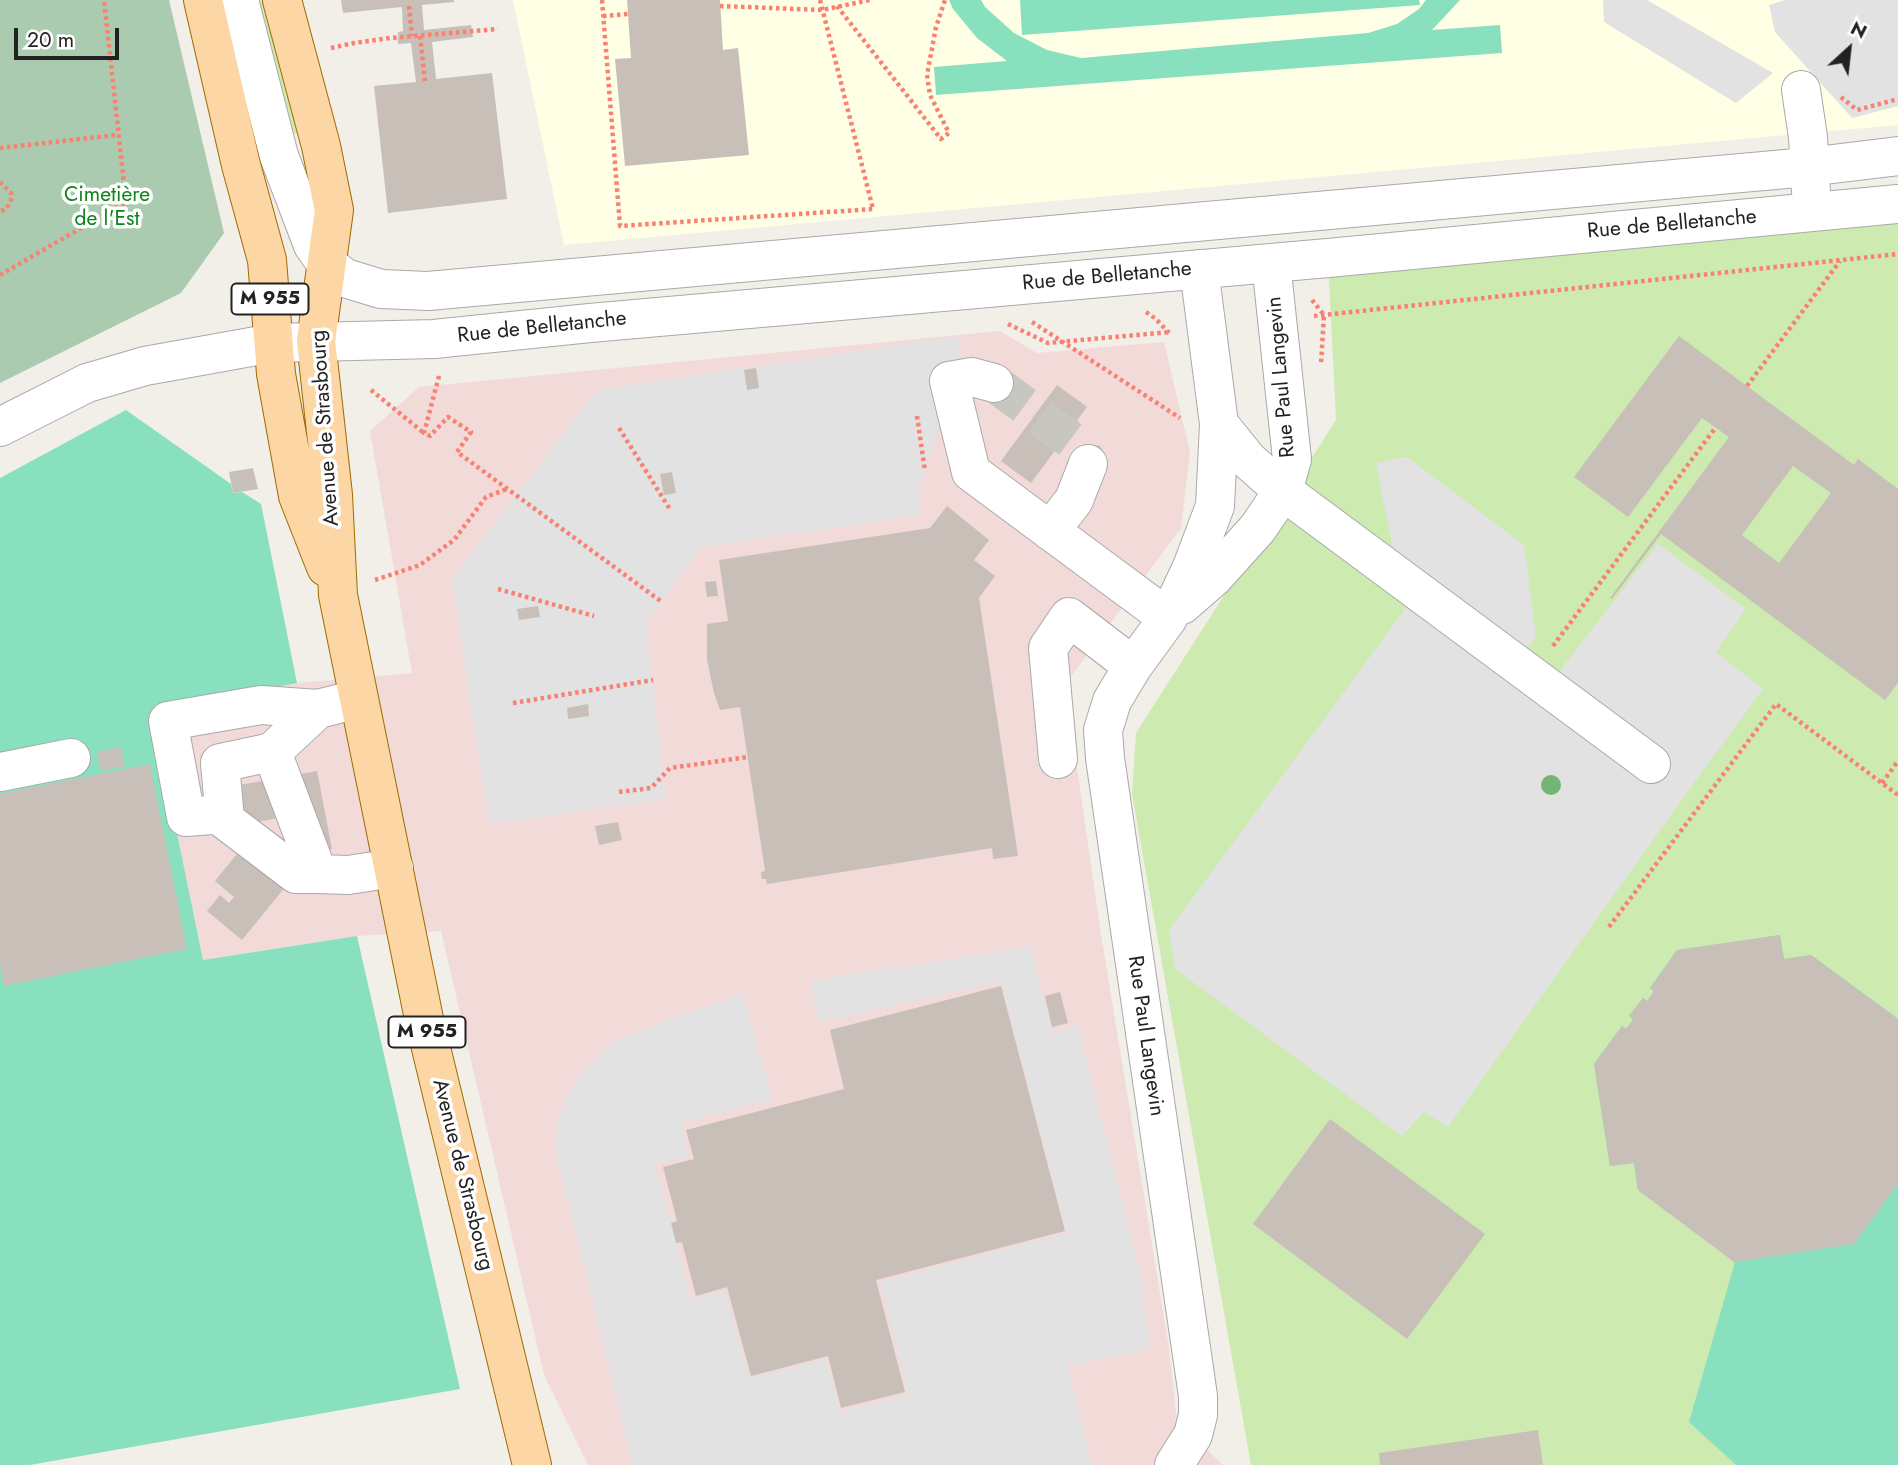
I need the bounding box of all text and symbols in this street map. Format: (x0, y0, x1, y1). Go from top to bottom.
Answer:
scale bar (18, 14, 122, 58)
north arrow (1814, 14, 1884, 84)
text: N (1846, 14, 1872, 45)
text: 20 m (27, 25, 74, 55)
park label: Cimetière de l'Est (64, 183, 150, 233)
street label: Rue de Belletanche (1586, 205, 1758, 245)
street label: Rue de Belletanche (1021, 257, 1193, 297)
road number: M 955 (232, 284, 308, 314)
street label: Rue Paul Langevin (1262, 295, 1302, 459)
street label: Rue de Belletanche (456, 307, 628, 349)
street label: Avenue de Strasbourg (307, 329, 345, 527)
street label: Rue Paul Langevin (1121, 954, 1169, 1118)
road number: M 955 (388, 1016, 466, 1048)
street label: Avenue de Strasbourg (426, 1077, 498, 1273)

